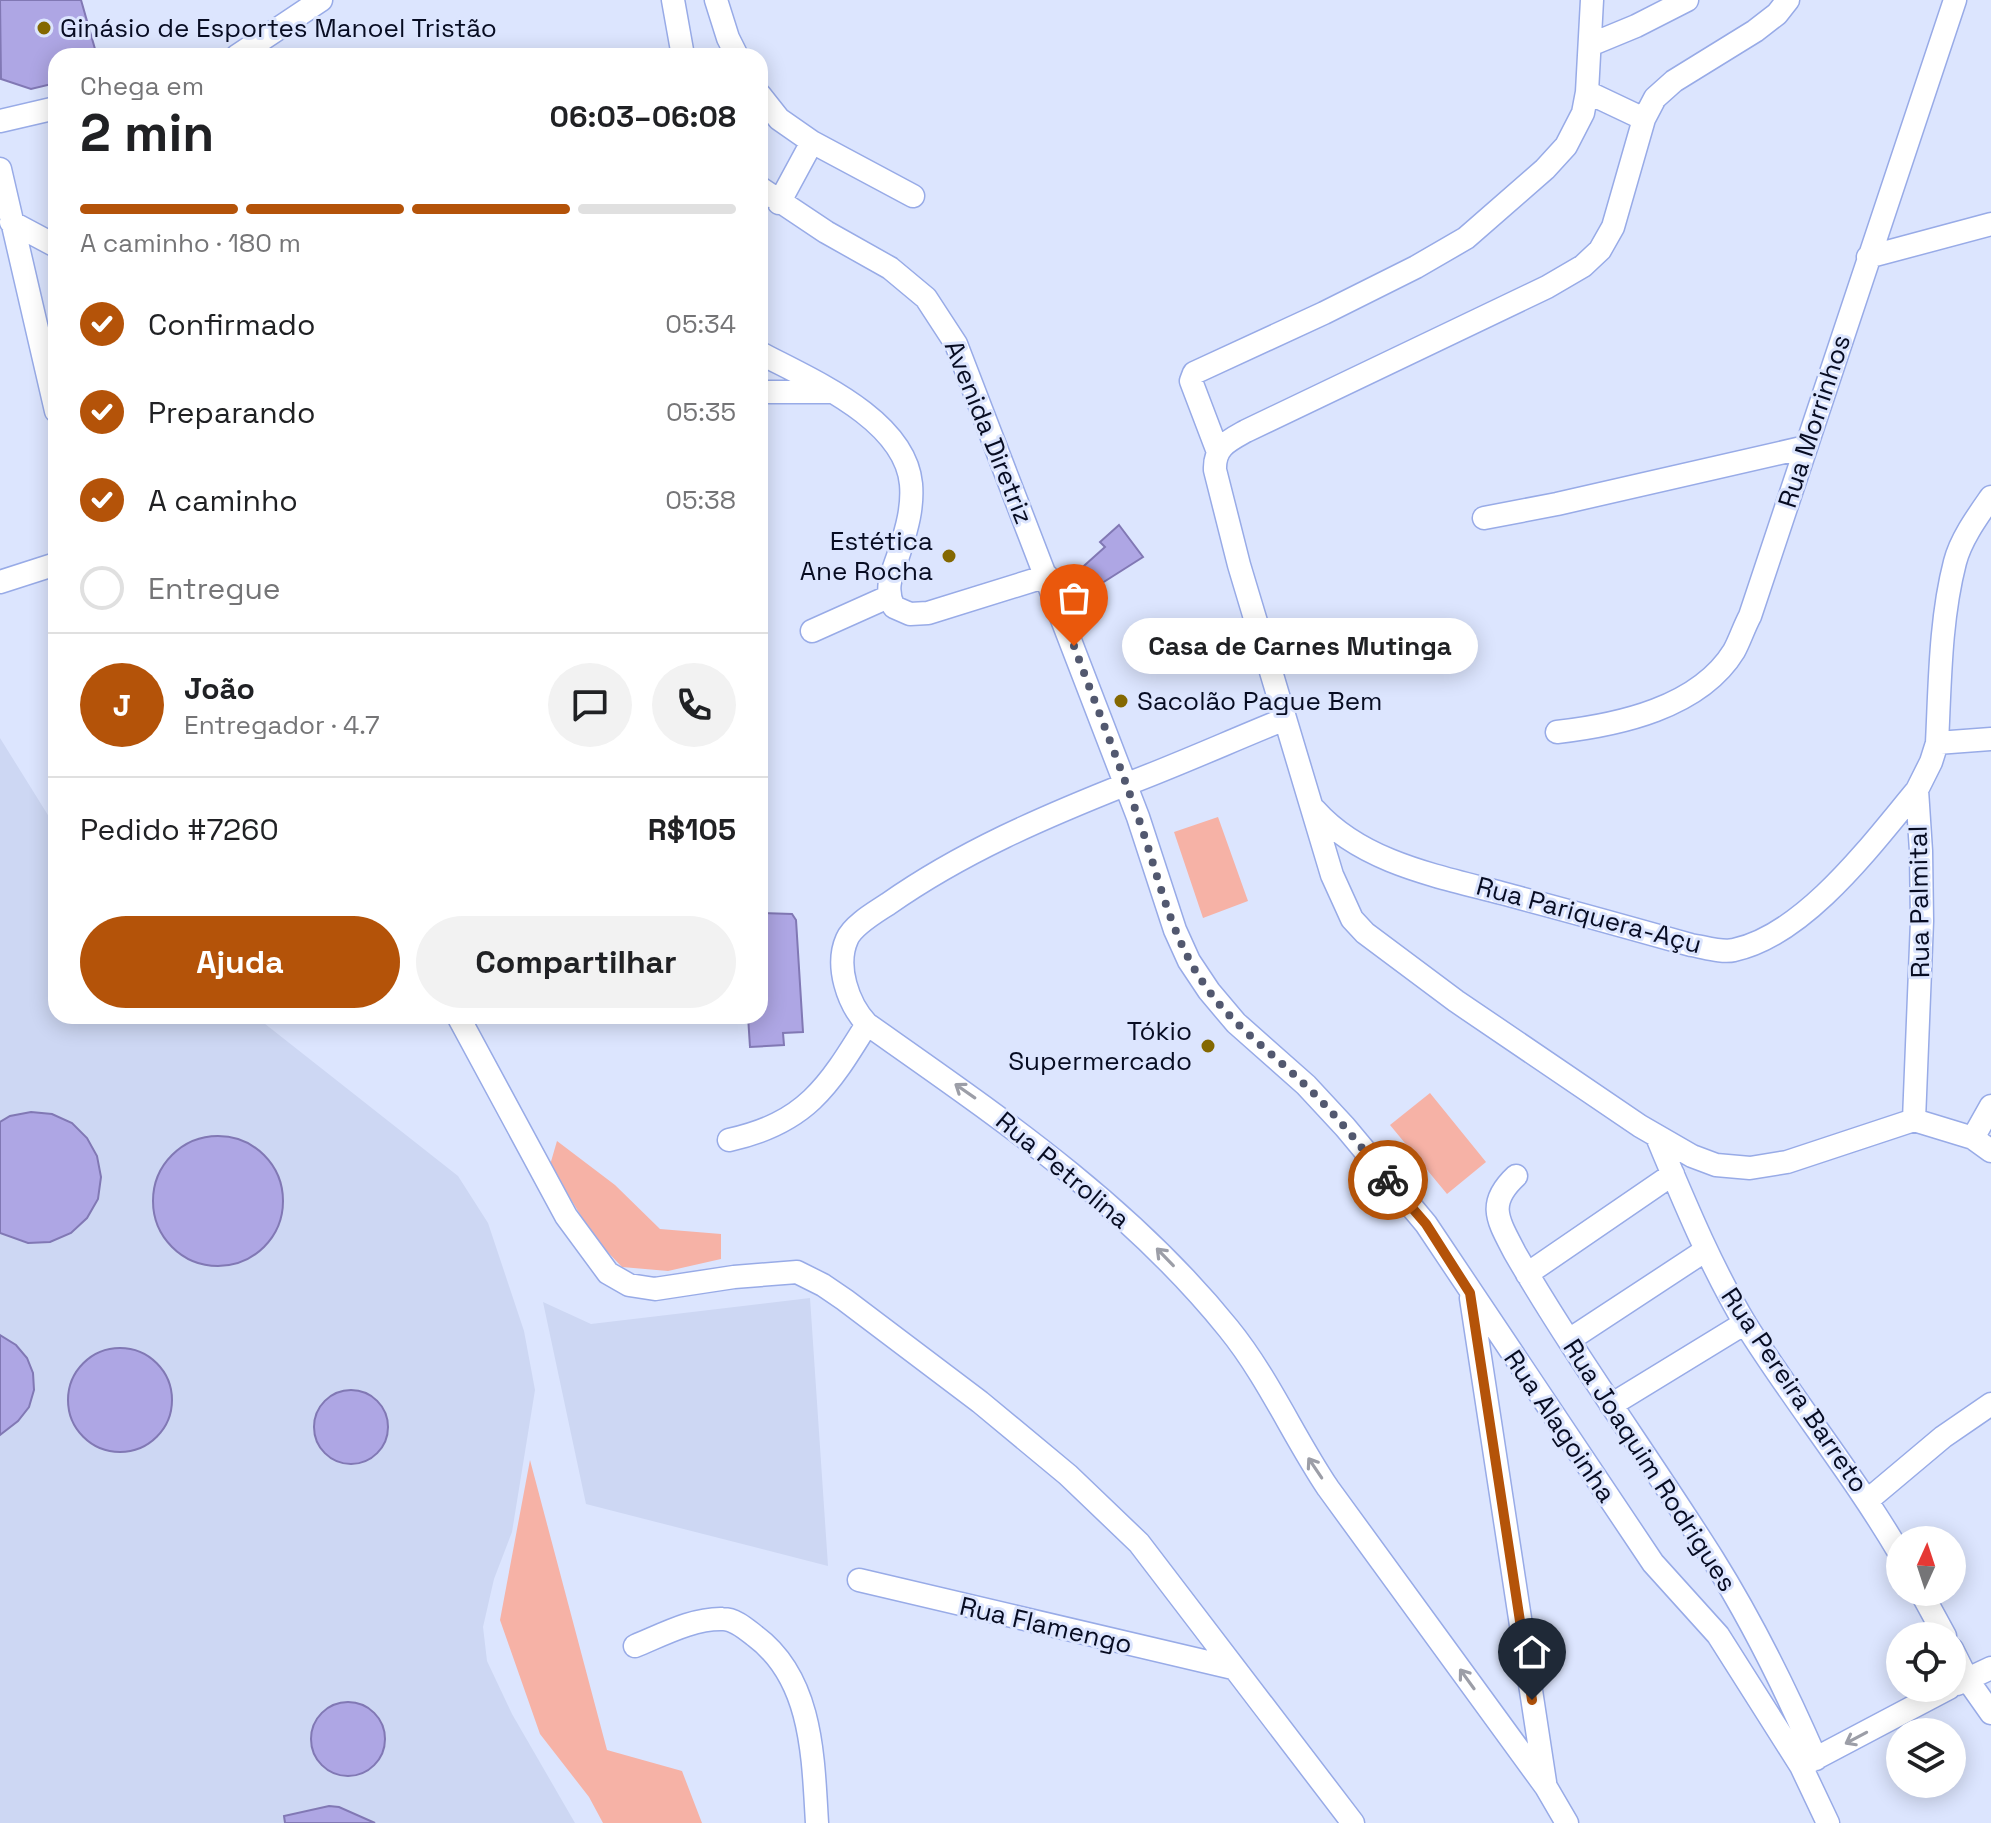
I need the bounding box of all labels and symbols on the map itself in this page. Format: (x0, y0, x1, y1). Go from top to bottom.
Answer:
place label: Ginásio de Esportes Manoel Tristão (60, 11, 497, 45)
marker: Ginásio de Esportes Manoel Tristão (35, 19, 53, 37)
street label: Rua Morrinhos (1770, 330, 1858, 512)
street label: Avenida Diretriz (937, 335, 1041, 529)
place label: Estética Ane Rocha (800, 524, 933, 588)
marker: Estética Ane Rocha (940, 547, 958, 565)
pin (1040, 564, 1108, 646)
callout: Casa de Carnes Mutinga (1122, 618, 1478, 674)
place label: Sacolão Pague Bem (1137, 684, 1382, 718)
marker: Sacolão Pague Bem (1112, 692, 1130, 710)
street label: Rua Palmital (1901, 825, 1937, 979)
street label: Rua Pariquera-Açu (1473, 869, 1705, 961)
place label: Tókio Supermercado (1008, 1014, 1192, 1078)
marker: Tókio Supermercado (1199, 1037, 1217, 1055)
one-way arrow (954, 1083, 976, 1099)
street label: Rua Petrolina (989, 1104, 1137, 1236)
courier (1348, 1140, 1428, 1220)
one-way arrow (1155, 1247, 1174, 1267)
street label: Rua Pereira Barreto (1714, 1281, 1876, 1499)
street label: Rua Joaquim Rodrigues (1556, 1332, 1744, 1598)
street label: Rua Alagoinha (1496, 1343, 1624, 1509)
one-way arrow (1306, 1458, 1323, 1480)
north arrow (1886, 1526, 1966, 1606)
street label: Rua Flamengo (957, 1589, 1135, 1661)
pin (1498, 1618, 1566, 1700)
one-way arrow (1459, 1668, 1476, 1690)
one-way arrow (1844, 1731, 1868, 1746)

